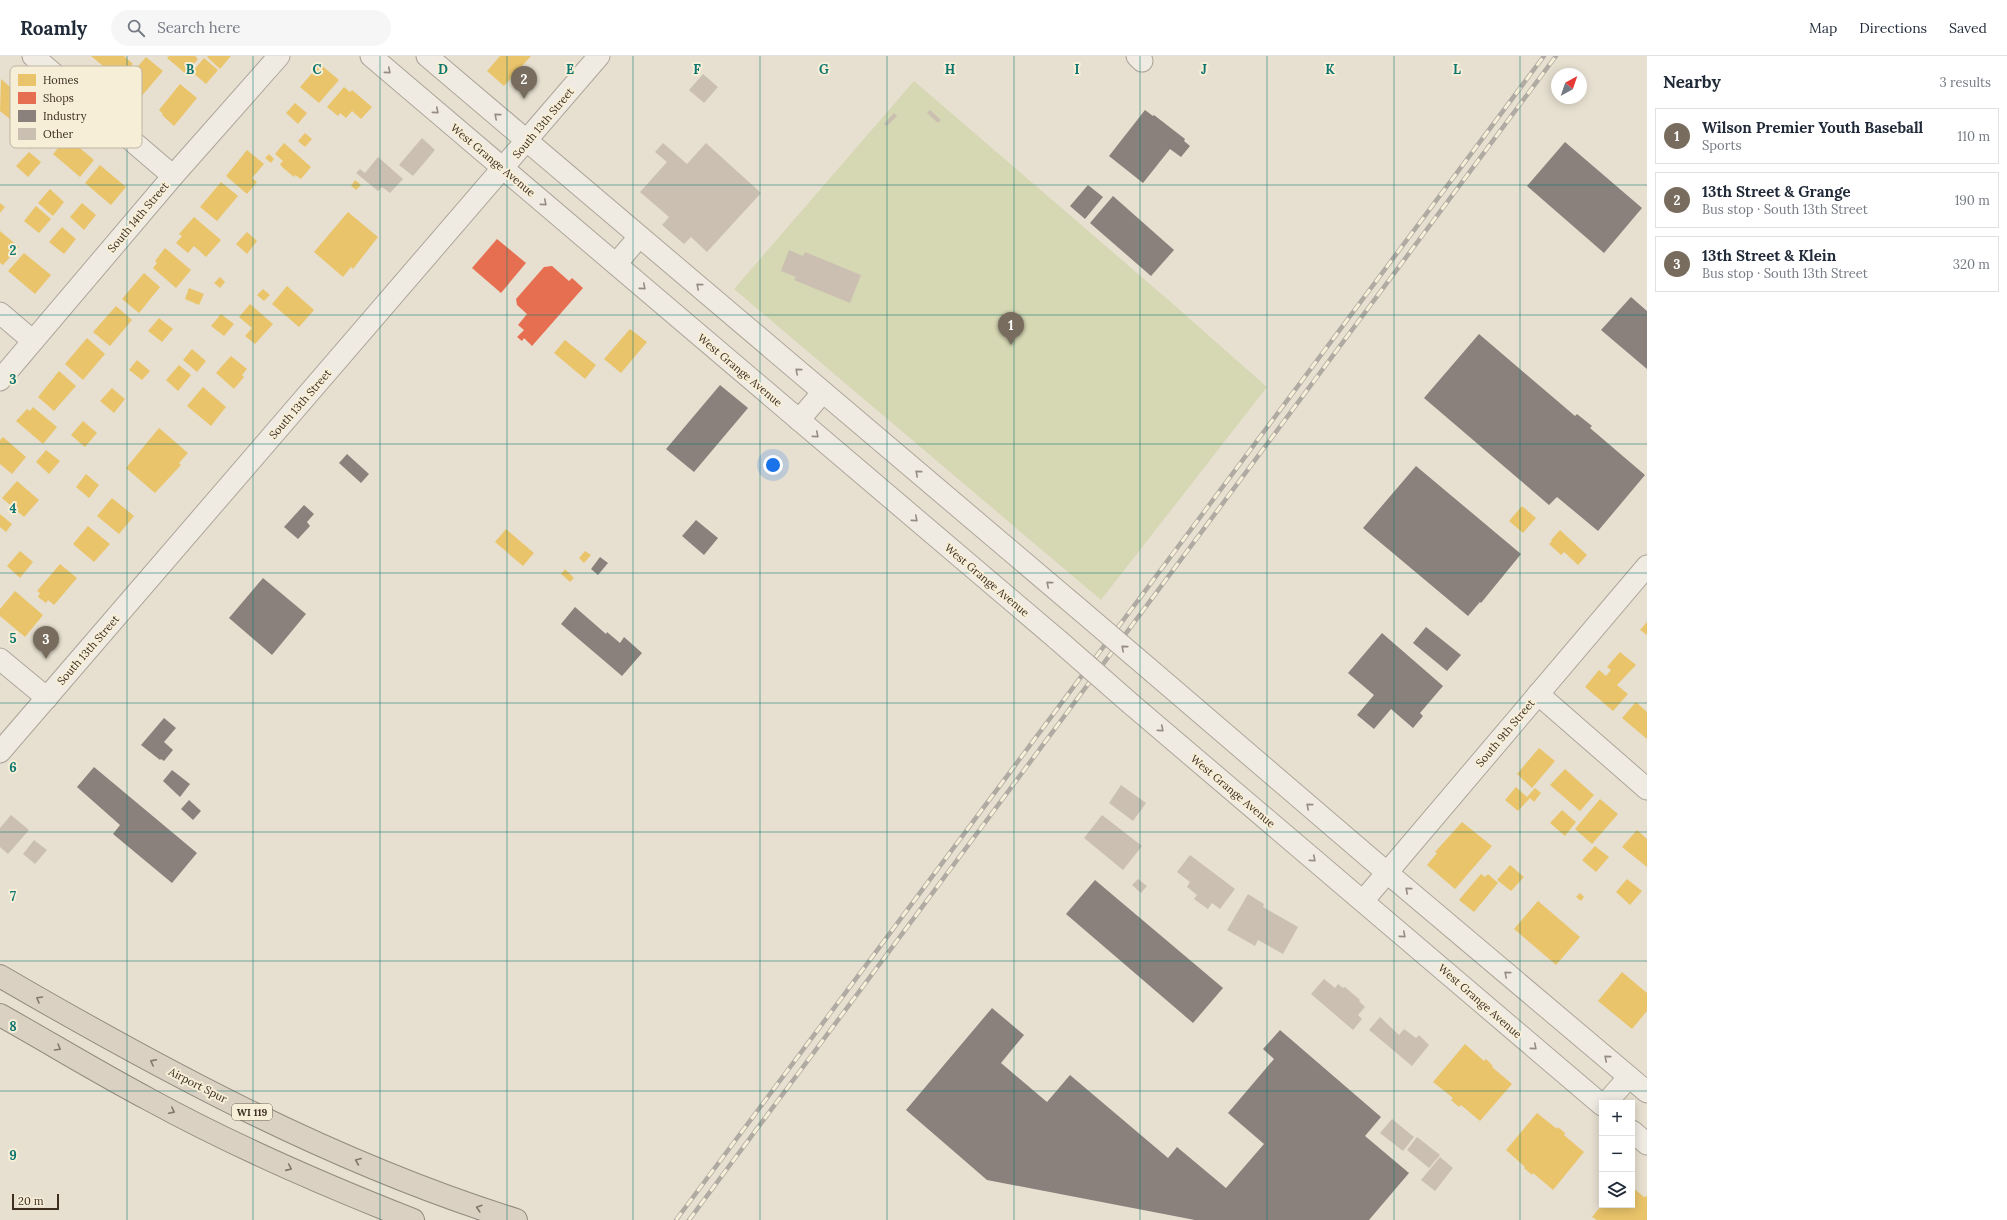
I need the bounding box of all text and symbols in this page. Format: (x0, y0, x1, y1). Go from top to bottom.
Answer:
search box (111, 10, 391, 46)
text: Roamly (20, 16, 87, 40)
icon: search (125, 17, 147, 39)
text: Search here (157, 18, 241, 37)
text: Map (1809, 19, 1837, 37)
text: Directions (1859, 19, 1927, 37)
text: Saved (1949, 19, 1987, 37)
text: B (186, 61, 195, 78)
text: C (313, 61, 322, 78)
text: D (438, 61, 448, 78)
text: E (566, 61, 574, 78)
text: F (693, 61, 701, 78)
text: G (819, 61, 829, 78)
text: H (945, 61, 955, 78)
text: I (1074, 61, 1080, 78)
text: J (1201, 61, 1207, 78)
text: K (1325, 61, 1335, 78)
text: L (1453, 61, 1461, 78)
legend (10, 66, 142, 148)
one-way arrow (384, 66, 391, 73)
pin: 2 (511, 66, 537, 99)
north arrow (1551, 68, 1587, 104)
text: Nearby (1663, 71, 1721, 93)
text: Homes (43, 73, 79, 87)
text: 3 results (1939, 74, 1991, 91)
street label: South 13th Street (509, 84, 577, 161)
text: Shops (43, 91, 74, 105)
one-way arrow (431, 106, 438, 113)
text: Industry (43, 109, 87, 123)
one-way arrow (494, 114, 502, 121)
text: Wilson Premier Youth Baseball (1702, 118, 1923, 137)
street label: West Grange Avenue (448, 120, 538, 200)
text: Other (43, 127, 74, 141)
text: 1 (1674, 128, 1680, 145)
text: 110 m (1957, 128, 1990, 145)
text: Sports (1702, 137, 1741, 154)
street label: South 14th Street (104, 178, 172, 255)
text: 13th Street & Grange (1702, 182, 1850, 201)
text: 2 (1674, 192, 1680, 209)
text: 190 m (1955, 192, 1990, 209)
one-way arrow (539, 198, 546, 205)
text: Bus stop · South 13th Street (1702, 201, 1868, 218)
text: 2 (10, 242, 17, 259)
text: 13th Street & Klein (1702, 246, 1836, 265)
text: 3 (1673, 256, 1681, 273)
text: 320 m (1953, 256, 1990, 273)
text: Bus stop · South 13th Street (1702, 265, 1868, 282)
one-way arrow (638, 282, 645, 289)
one-way arrow (696, 284, 704, 291)
pin: 1 (998, 312, 1024, 345)
street label: West Grange Avenue (695, 330, 785, 410)
street label: South 13th Street (266, 366, 335, 442)
one-way arrow (795, 368, 802, 375)
text: 3 (9, 371, 17, 388)
one-way arrow (812, 430, 819, 437)
your location (763, 455, 783, 475)
one-way arrow (916, 471, 923, 478)
text: 4 (9, 500, 17, 517)
one-way arrow (911, 515, 918, 522)
street label: West Grange Avenue (942, 540, 1032, 620)
one-way arrow (1047, 582, 1054, 589)
street label: South 13th Street (54, 612, 123, 688)
pin: 3 (33, 626, 59, 659)
text: 5 (9, 630, 17, 647)
one-way arrow (1121, 645, 1129, 652)
street label: South 9th Street (1473, 696, 1538, 770)
one-way arrow (1156, 724, 1164, 731)
street label: West Grange Avenue (1188, 751, 1278, 831)
text: 6 (9, 759, 17, 776)
one-way arrow (1306, 804, 1313, 811)
one-way arrow (1308, 854, 1316, 861)
text: 7 (10, 888, 16, 905)
one-way arrow (1405, 888, 1413, 895)
one-way arrow (1398, 931, 1405, 938)
street label: West Grange Avenue (1435, 961, 1525, 1041)
one-way arrow (1505, 972, 1512, 979)
one-way arrow (36, 996, 43, 1003)
text: 8 (9, 1018, 17, 1035)
one-way arrow (1529, 1042, 1536, 1049)
one-way arrow (54, 1044, 61, 1051)
one-way arrow (1604, 1056, 1611, 1063)
one-way arrow (150, 1059, 157, 1067)
street label: Airport Spur (166, 1064, 230, 1106)
map controls (1599, 1100, 1635, 1208)
button: + (1599, 1100, 1635, 1136)
road number: WI 119 (232, 1104, 272, 1120)
one-way arrow (168, 1106, 175, 1114)
button: − (1599, 1136, 1635, 1172)
text: 9 (9, 1147, 17, 1164)
one-way arrow (355, 1158, 362, 1166)
one-way arrow (284, 1163, 292, 1171)
button: layers (1599, 1172, 1635, 1208)
scale bar (12, 1192, 59, 1211)
text: 20 m (18, 1194, 43, 1208)
one-way arrow (476, 1204, 483, 1213)

